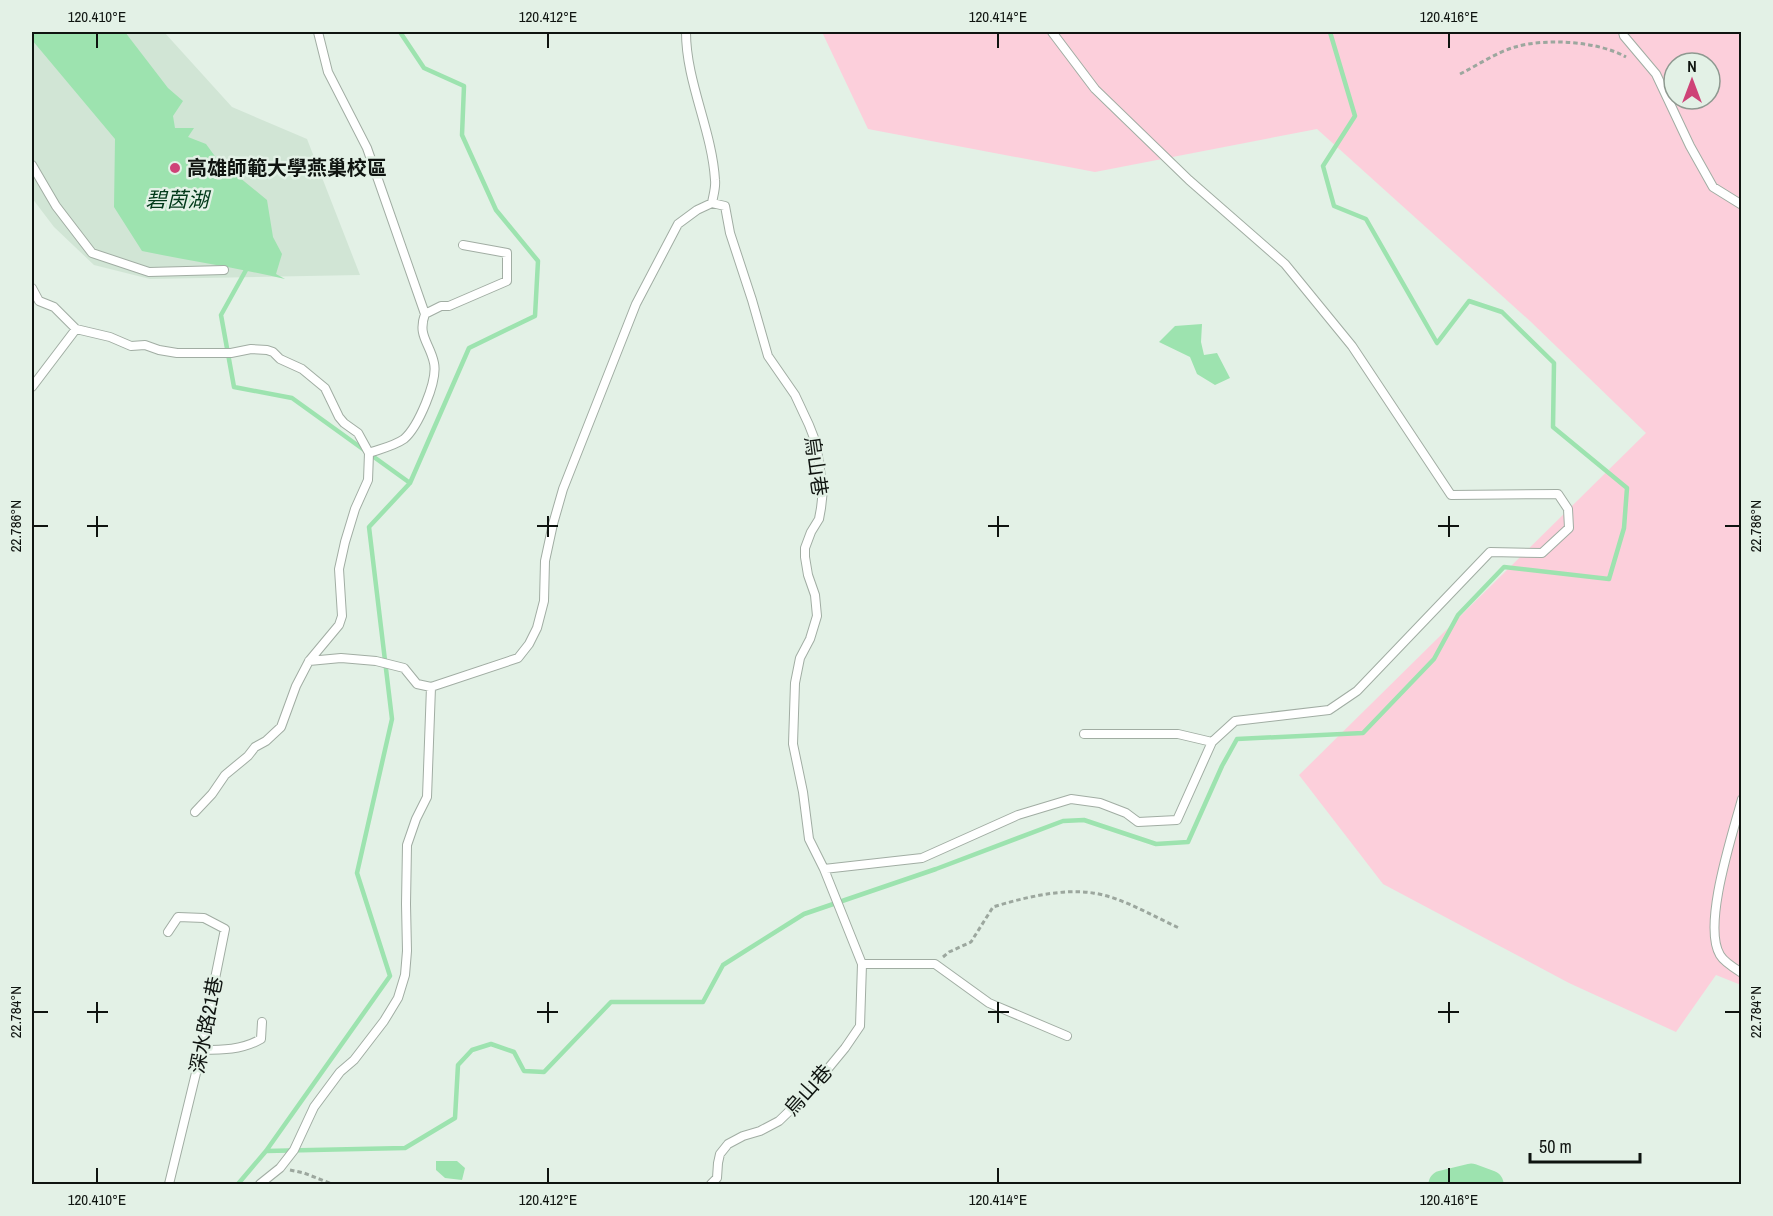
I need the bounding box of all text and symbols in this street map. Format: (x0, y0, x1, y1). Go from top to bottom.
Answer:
text: 120.410°E (68, 6, 126, 27)
text: 120.412°E (519, 6, 577, 27)
text: 120.414°E (969, 6, 1027, 27)
text: 120.416°E (1420, 6, 1478, 27)
north arrow (1662, 51, 1722, 111)
text: N (1687, 55, 1697, 77)
place label: 高雄師範大學燕巢校區 (187, 154, 387, 181)
marker: 高雄師範大學燕巢校區 (168, 161, 182, 175)
water label: 碧茵湖 (146, 185, 211, 214)
street label: 烏山巷 (799, 434, 834, 498)
text: 22.786°N (5, 500, 26, 552)
text: 22.786°N (1745, 500, 1766, 552)
street label: 深水路21巷 (183, 974, 228, 1076)
text: 22.784°N (5, 986, 26, 1038)
text: 22.784°N (1745, 986, 1766, 1038)
street label: 烏山巷 (778, 1058, 838, 1121)
scale bar (1530, 1126, 1640, 1164)
text: 50 m (1539, 1134, 1572, 1159)
text: 120.410°E (68, 1189, 126, 1210)
text: 120.412°E (519, 1189, 577, 1210)
text: 120.414°E (969, 1189, 1027, 1210)
text: 120.416°E (1420, 1189, 1478, 1210)

